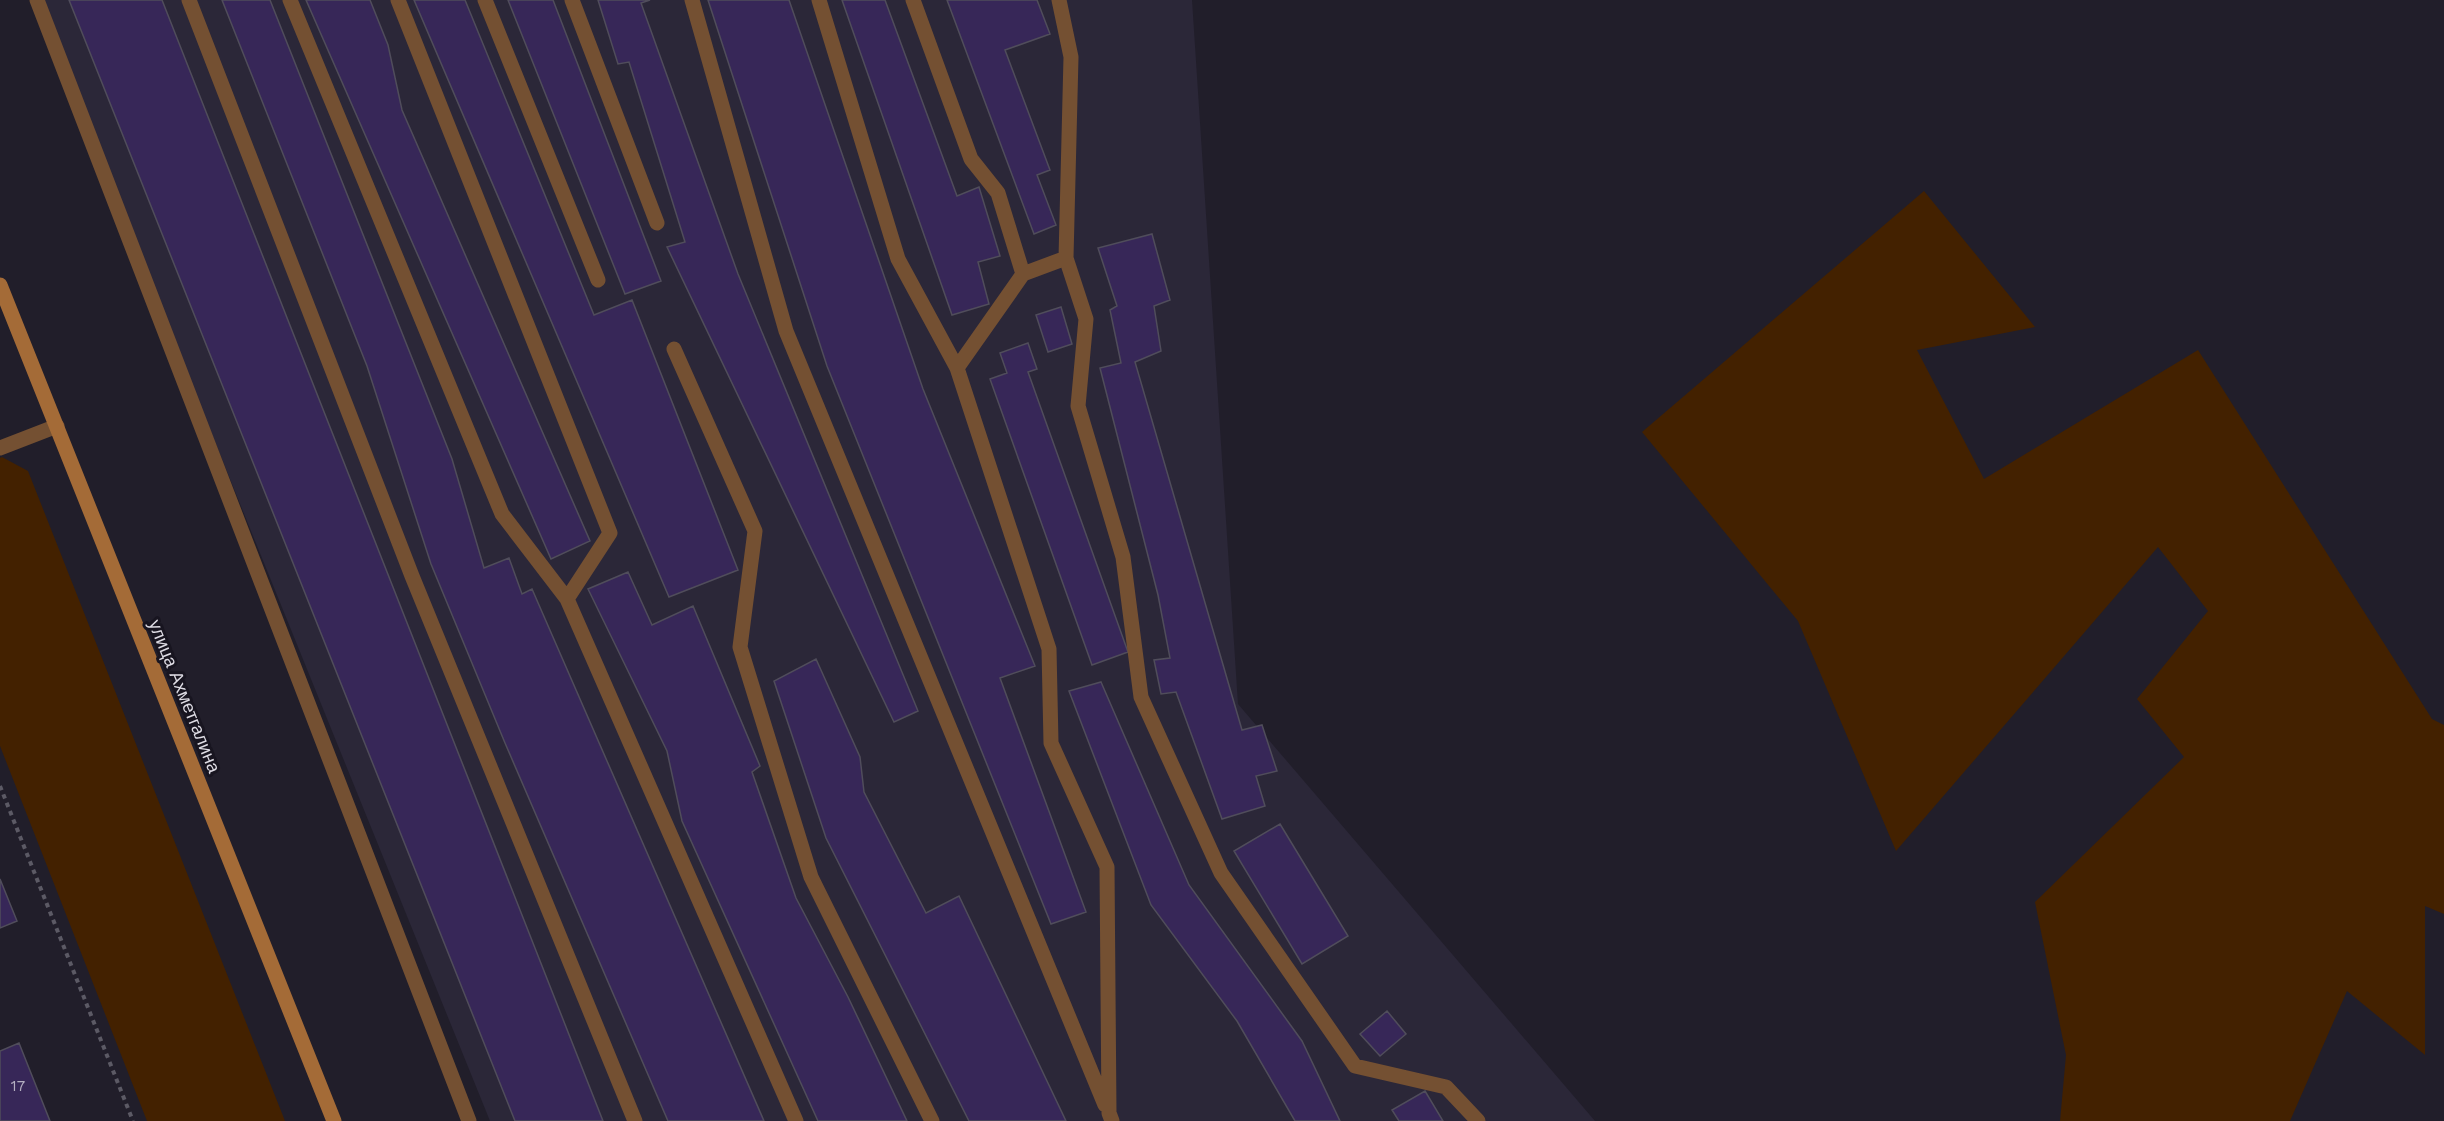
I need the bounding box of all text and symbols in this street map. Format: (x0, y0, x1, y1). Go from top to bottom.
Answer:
street label: улица Ахметгалина (145, 616, 226, 777)
house number: 17 (11, 1077, 25, 1095)

